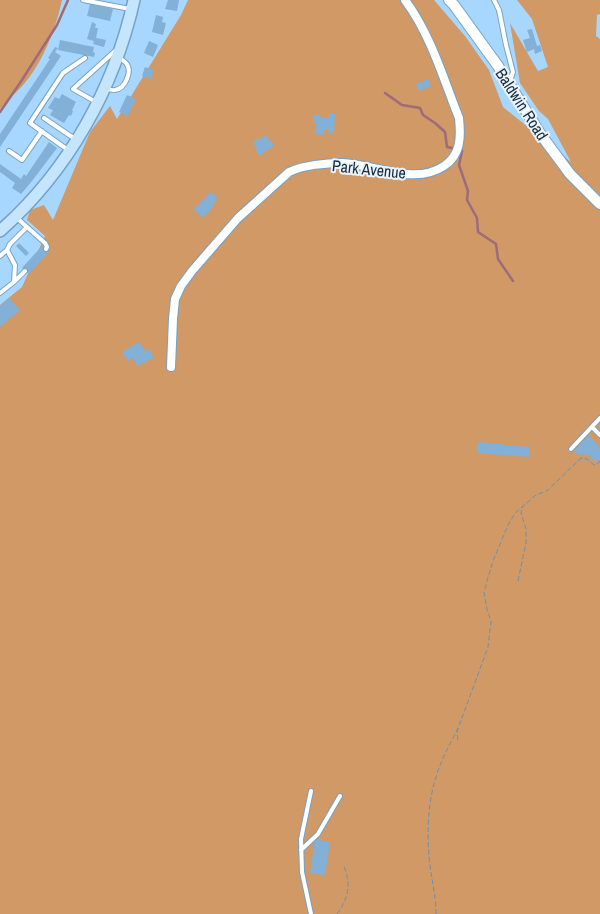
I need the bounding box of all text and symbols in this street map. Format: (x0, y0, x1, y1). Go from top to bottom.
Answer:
street label: Baldwin Road (491, 64, 553, 144)
street label: Park Avenue (331, 154, 407, 184)

